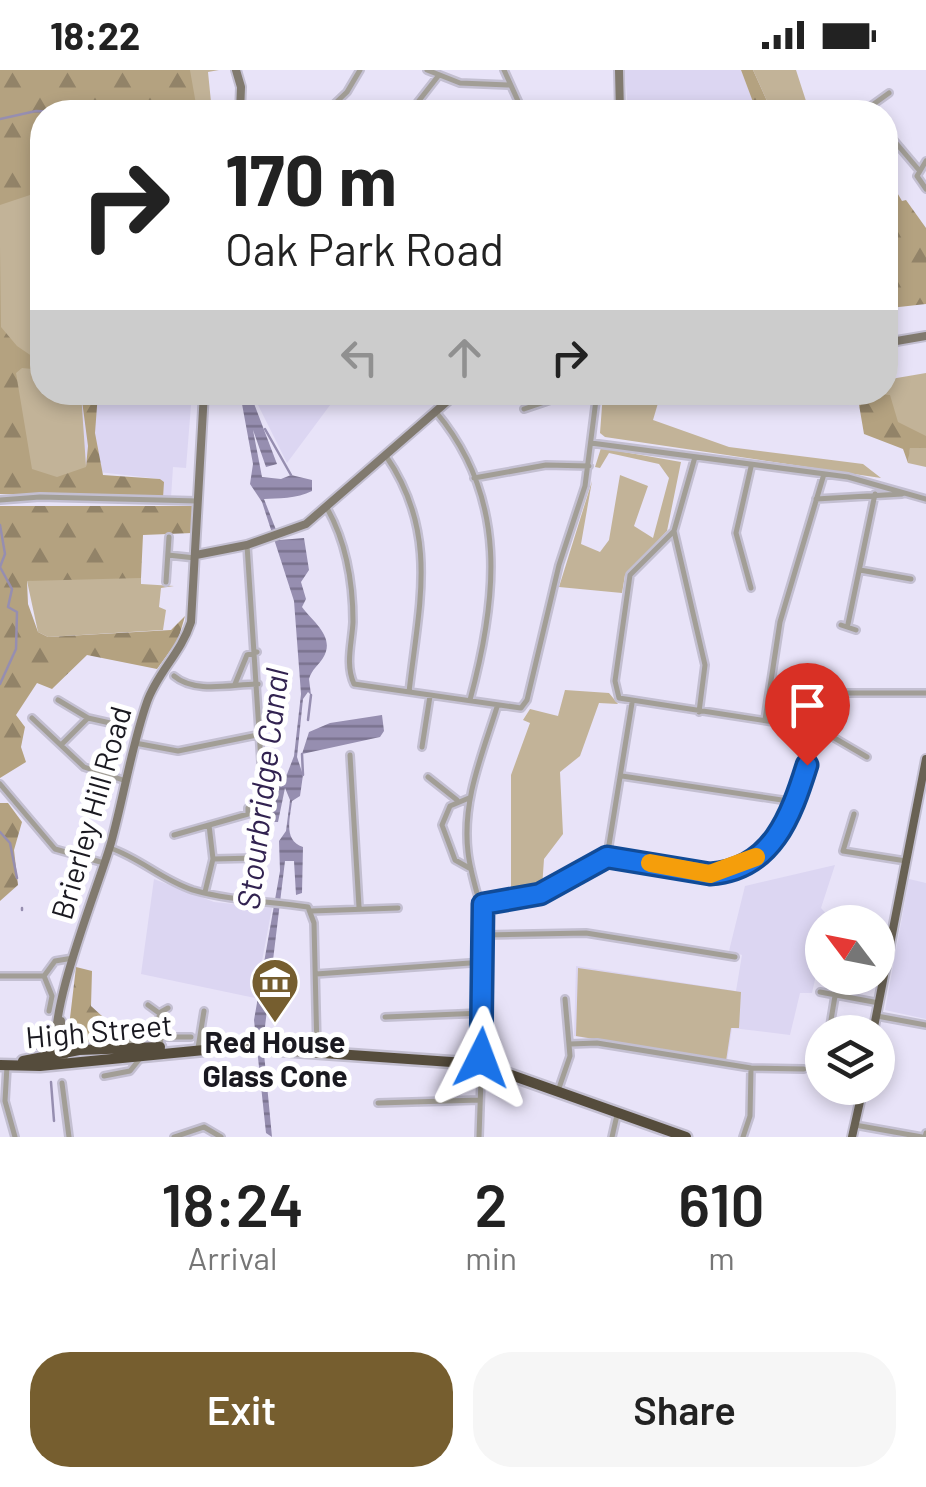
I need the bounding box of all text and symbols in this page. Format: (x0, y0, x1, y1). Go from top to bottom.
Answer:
text: 18:22 (50, 12, 140, 58)
text: 170 m (225, 136, 397, 220)
icon: right (60, 140, 190, 270)
text: Oak Park Road (225, 221, 504, 275)
icon: left (332, 330, 387, 385)
icon: ahead (437, 330, 492, 385)
icon: right (542, 330, 597, 385)
pin (765, 663, 850, 766)
water label: Stourbridge Canal (227, 666, 295, 911)
icon: arrive (780, 678, 835, 733)
street label: Brierley Hill Road (42, 702, 138, 923)
north arrow (805, 905, 895, 995)
map controls (805, 905, 895, 1105)
museum icon: Red House Glass Cone (249, 956, 301, 1024)
street label: High Street (24, 1006, 174, 1054)
position arrow (429, 1006, 533, 1110)
button: layers (805, 1015, 895, 1105)
place label: Red House Glass Cone (202, 1023, 348, 1093)
text: 18:24 (161, 1167, 304, 1239)
text: 2 (475, 1167, 508, 1239)
text: 610 (678, 1167, 765, 1239)
text: Arrival (188, 1238, 277, 1276)
text: min (465, 1238, 517, 1276)
text: m (708, 1238, 735, 1276)
button: Exit (30, 1352, 453, 1467)
button: Share (473, 1352, 896, 1467)

